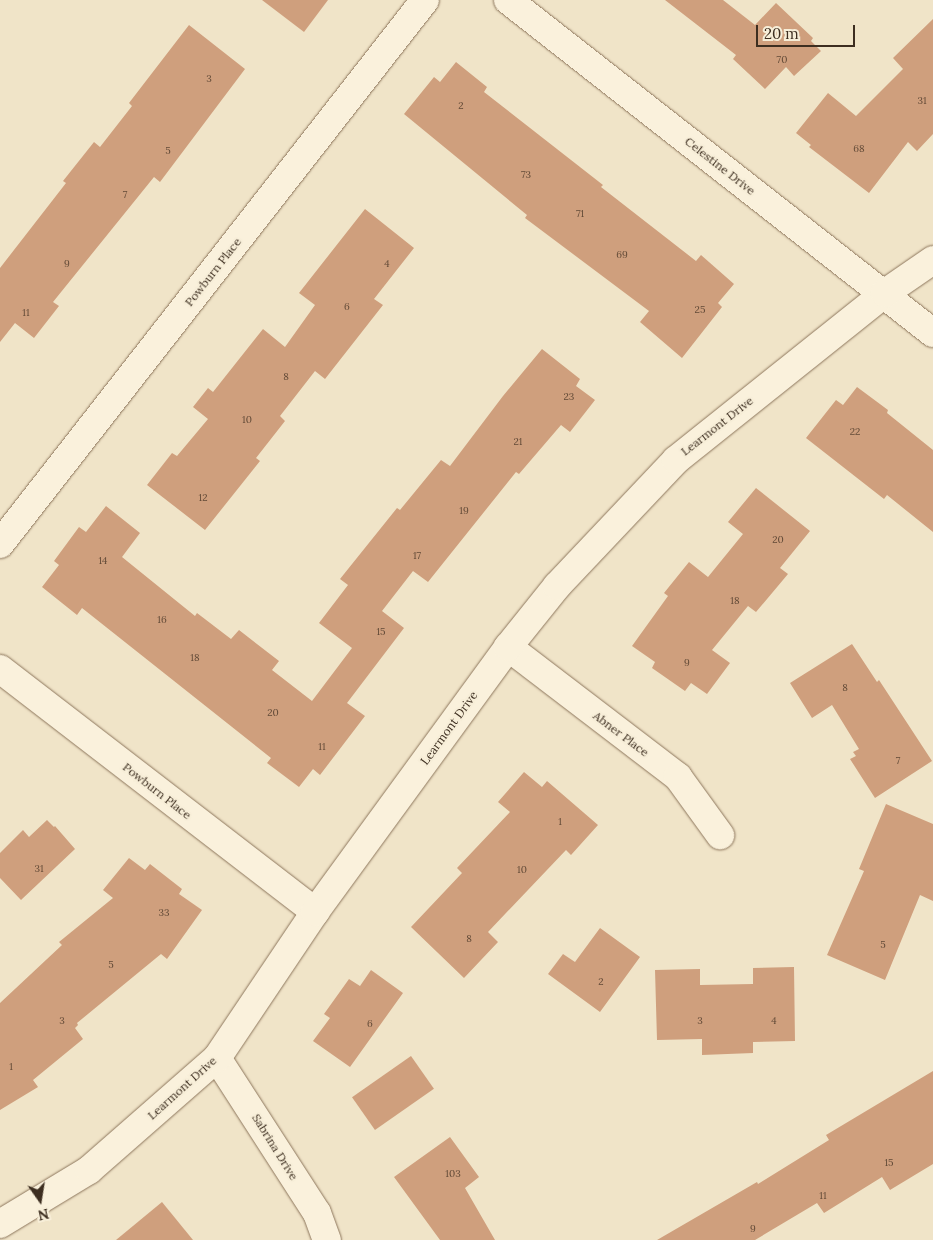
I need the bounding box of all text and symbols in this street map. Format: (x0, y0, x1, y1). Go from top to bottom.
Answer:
scale bar (758, 15, 857, 47)
text: 20 m (764, 24, 799, 43)
house number: 70 (777, 54, 787, 66)
house number: 3 (206, 73, 212, 85)
house number: 31 (917, 95, 927, 107)
house number: 2 (458, 100, 464, 112)
street label: Celestine Drive (682, 134, 758, 198)
house number: 68 (853, 143, 865, 155)
house number: 5 (165, 145, 171, 157)
house number: 73 (521, 169, 531, 181)
house number: 7 (123, 189, 127, 201)
house number: 71 (576, 208, 584, 220)
street label: Powburn Place (182, 235, 244, 309)
house number: 69 (616, 249, 628, 261)
house number: 9 (64, 258, 70, 270)
house number: 4 (384, 258, 390, 270)
house number: 6 (344, 301, 350, 313)
house number: 25 (695, 304, 705, 316)
house number: 11 (22, 307, 30, 319)
house number: 8 (283, 371, 289, 383)
house number: 23 (564, 391, 574, 403)
street label: Learmont Drive (678, 393, 756, 459)
house number: 10 (242, 414, 252, 426)
house number: 22 (850, 426, 860, 438)
house number: 21 (513, 436, 523, 448)
house number: 12 (198, 492, 208, 504)
house number: 19 (459, 505, 469, 517)
house number: 20 (772, 534, 784, 546)
house number: 17 (413, 550, 421, 562)
house number: 14 (98, 555, 108, 567)
house number: 18 (730, 595, 740, 607)
house number: 16 (157, 614, 167, 626)
house number: 15 (376, 626, 386, 638)
house number: 18 (190, 652, 200, 664)
house number: 9 (684, 657, 690, 669)
house number: 8 (842, 682, 848, 694)
street label: Learmont Drive (417, 688, 481, 768)
house number: 20 (267, 707, 279, 719)
street label: Abner Place (590, 708, 652, 760)
house number: 11 (318, 741, 326, 753)
house number: 7 (896, 755, 900, 767)
street label: Powburn Place (120, 760, 194, 822)
house number: 1 (558, 816, 562, 828)
house number: 31 (34, 863, 44, 875)
house number: 10 (517, 864, 527, 876)
house number: 33 (158, 907, 170, 919)
house number: 8 (466, 933, 472, 945)
house number: 5 (880, 939, 886, 951)
house number: 5 (108, 959, 114, 971)
house number: 2 (598, 976, 604, 988)
house number: 3 (59, 1015, 65, 1027)
house number: 3 (697, 1015, 703, 1027)
house number: 4 (771, 1015, 777, 1027)
house number: 6 (367, 1018, 373, 1030)
street label: Learmont Drive (145, 1053, 219, 1123)
house number: 1 (9, 1061, 13, 1073)
street label: Sabrina Drive (249, 1111, 301, 1183)
house number: 15 (884, 1157, 894, 1169)
house number: 103 (445, 1168, 461, 1180)
north arrow (15, 1175, 65, 1225)
house number: 11 (819, 1190, 827, 1202)
text: N (36, 1205, 51, 1225)
house number: 9 (750, 1223, 756, 1235)

